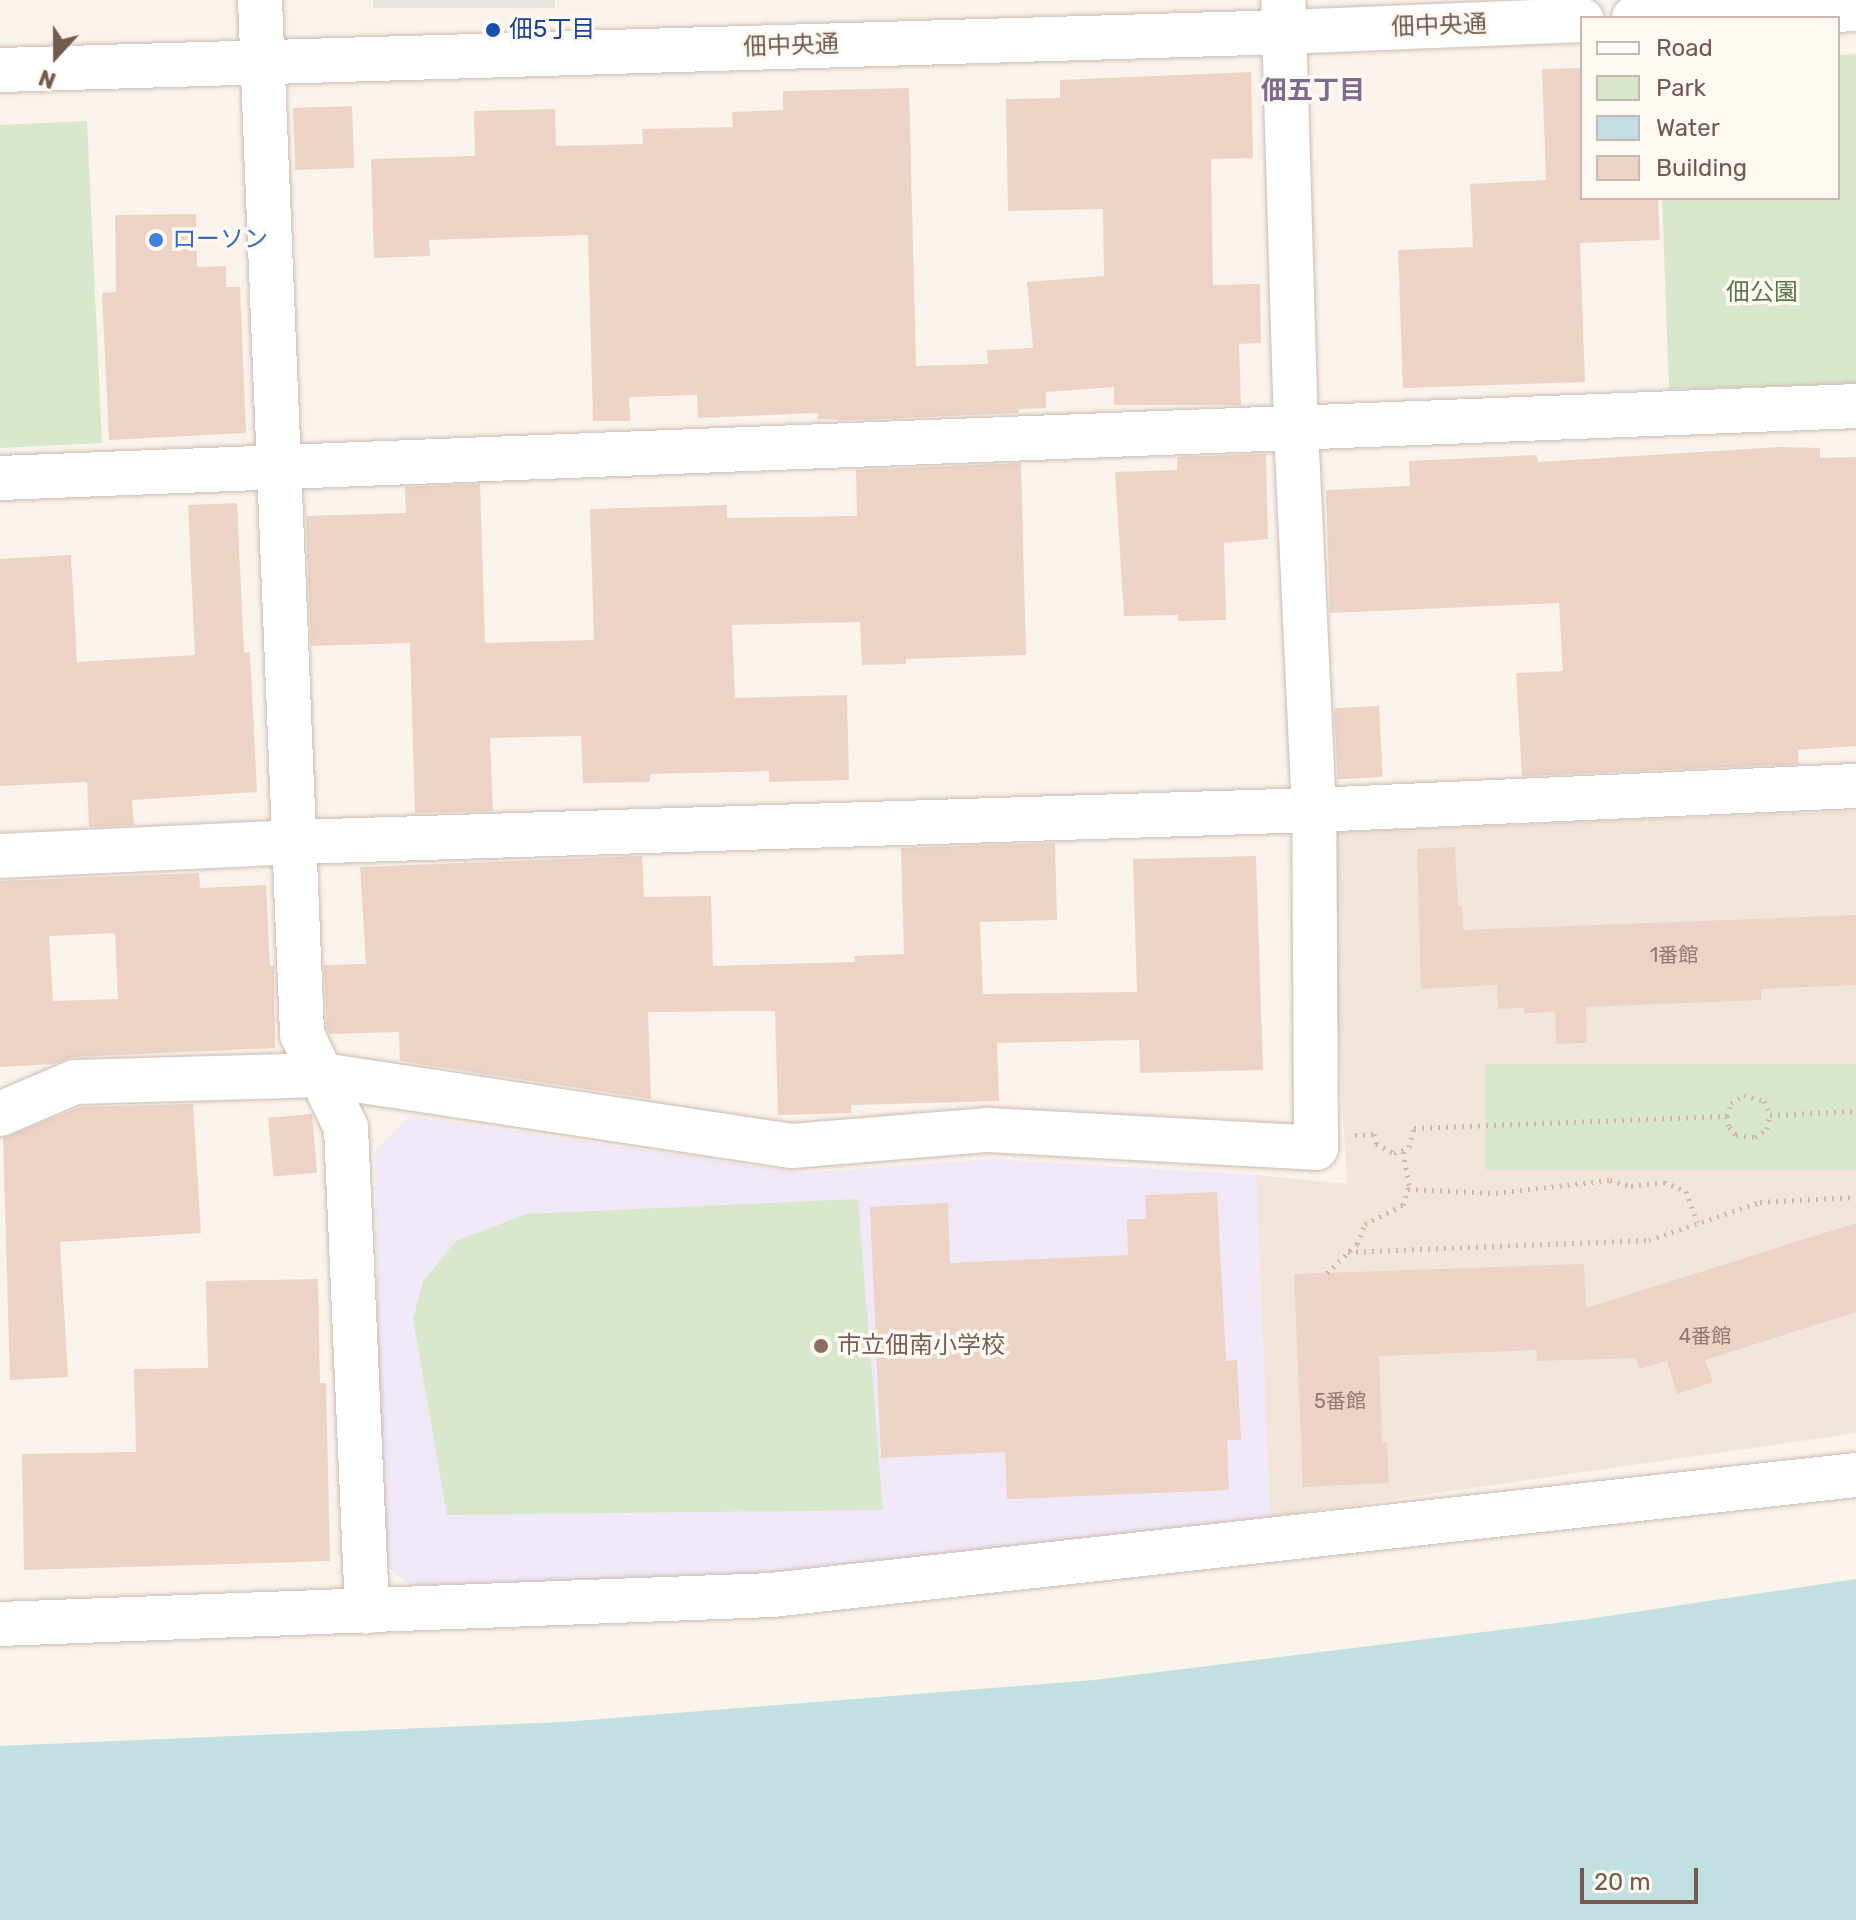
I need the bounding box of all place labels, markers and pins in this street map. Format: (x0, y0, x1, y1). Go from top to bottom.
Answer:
place label: 佃5丁目 (509, 16, 595, 44)
marker: 佃5丁目 (484, 21, 502, 39)
place label: ローソン (172, 226, 268, 254)
marker: ローソン (147, 231, 165, 249)
place label: 市立佃南小学校 (837, 1332, 1005, 1360)
marker: 市立佃南小学校 (812, 1337, 830, 1355)

